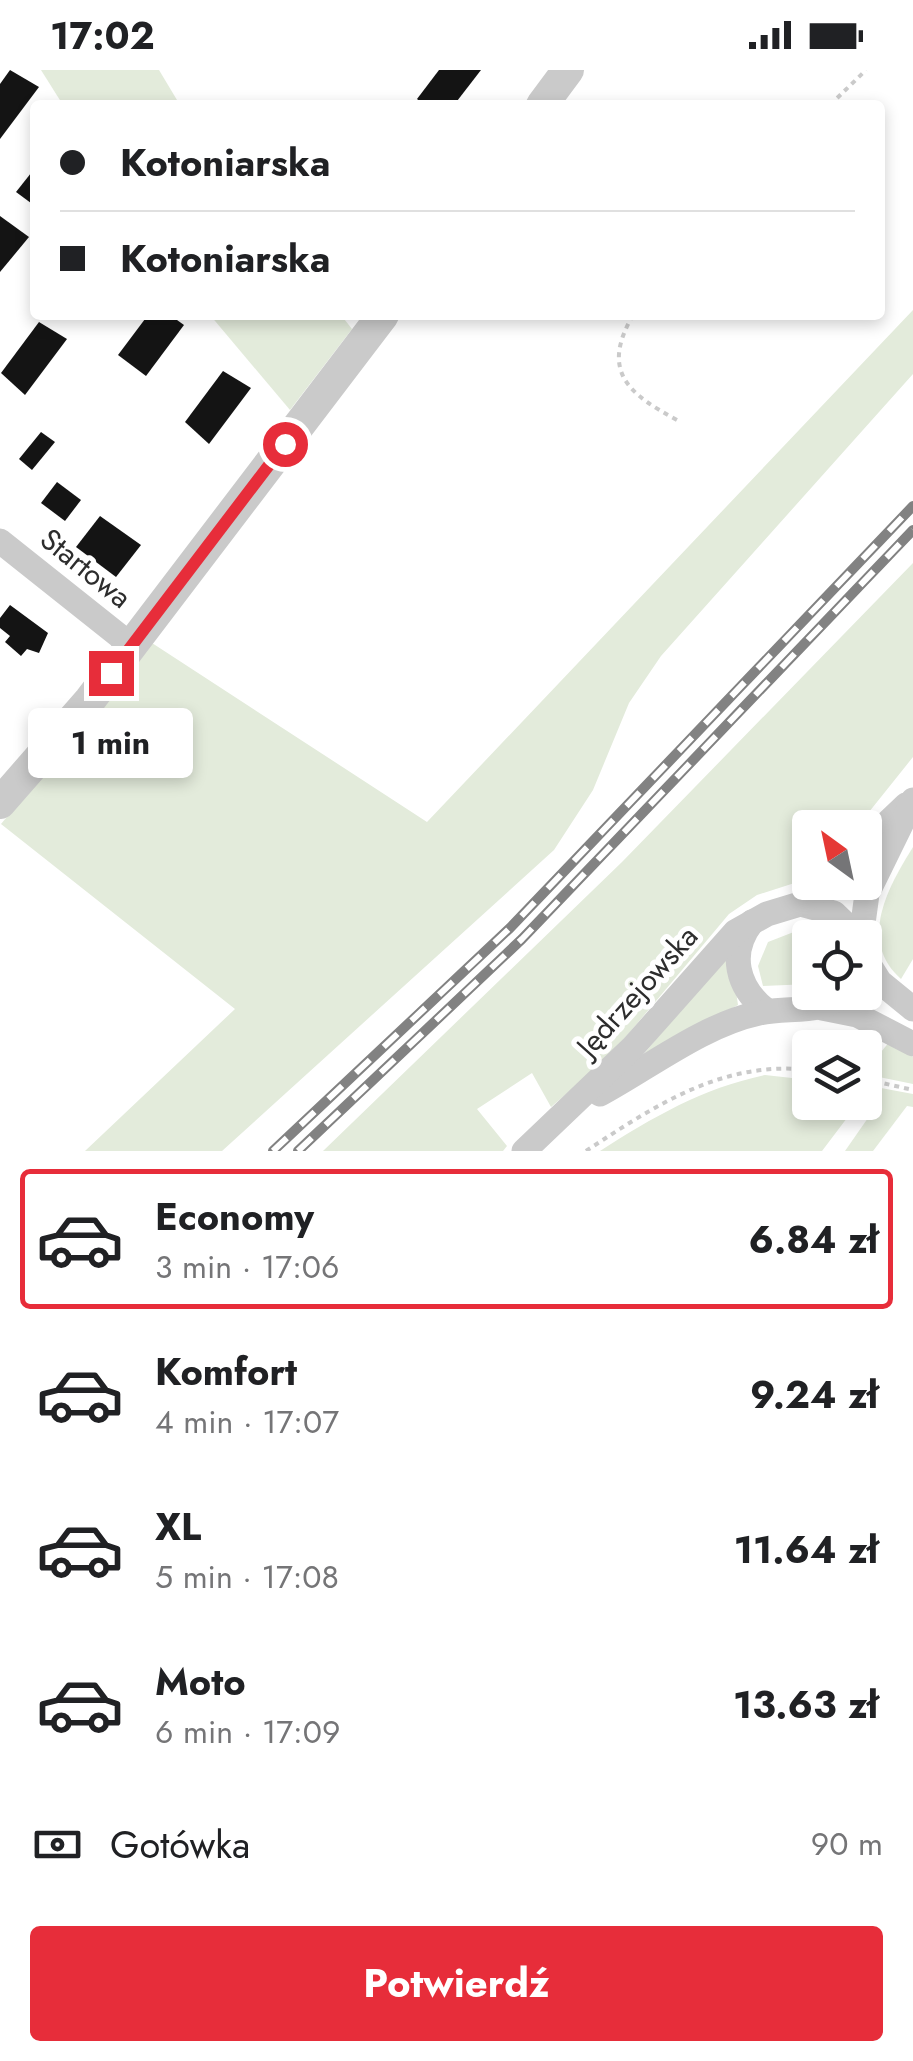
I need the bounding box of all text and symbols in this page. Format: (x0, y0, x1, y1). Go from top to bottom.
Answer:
text: 17:02 (50, 8, 155, 63)
text: Kotoniarska (120, 135, 331, 190)
text: Kotoniarska (120, 231, 331, 286)
route start (263, 422, 308, 467)
street label: Startowa (31, 518, 141, 618)
route end (89, 651, 134, 696)
callout: 1 min (28, 708, 194, 778)
text: 1 min (71, 720, 150, 766)
north arrow (792, 810, 882, 900)
map controls (792, 810, 882, 1120)
street label: Jędrzejowska (564, 916, 708, 1069)
button: locate (792, 920, 882, 1010)
button: layers (792, 1030, 882, 1120)
text: Economy (155, 1189, 314, 1244)
icon: car (35, 1194, 125, 1284)
text: 6.84 zł (748, 1212, 878, 1267)
text: 3 min · 17:06 (155, 1244, 339, 1290)
text: Komfort (155, 1344, 297, 1399)
icon: car (35, 1349, 125, 1439)
text: 9.24 zł (750, 1367, 878, 1422)
text: 4 min · 17:07 (155, 1399, 339, 1445)
text: XL (155, 1499, 201, 1554)
icon: car (35, 1504, 125, 1594)
text: 11.64 zł (734, 1522, 878, 1577)
text: 5 min · 17:08 (155, 1554, 339, 1600)
text: Moto (155, 1654, 246, 1709)
icon: car (35, 1659, 125, 1749)
text: 13.63 zł (733, 1677, 878, 1732)
text: 6 min · 17:09 (155, 1709, 340, 1755)
icon: cash (30, 1817, 85, 1872)
text: Gotówka (110, 1817, 250, 1872)
text: 90 m (811, 1821, 883, 1867)
button: Potwierdź (30, 1926, 883, 2041)

